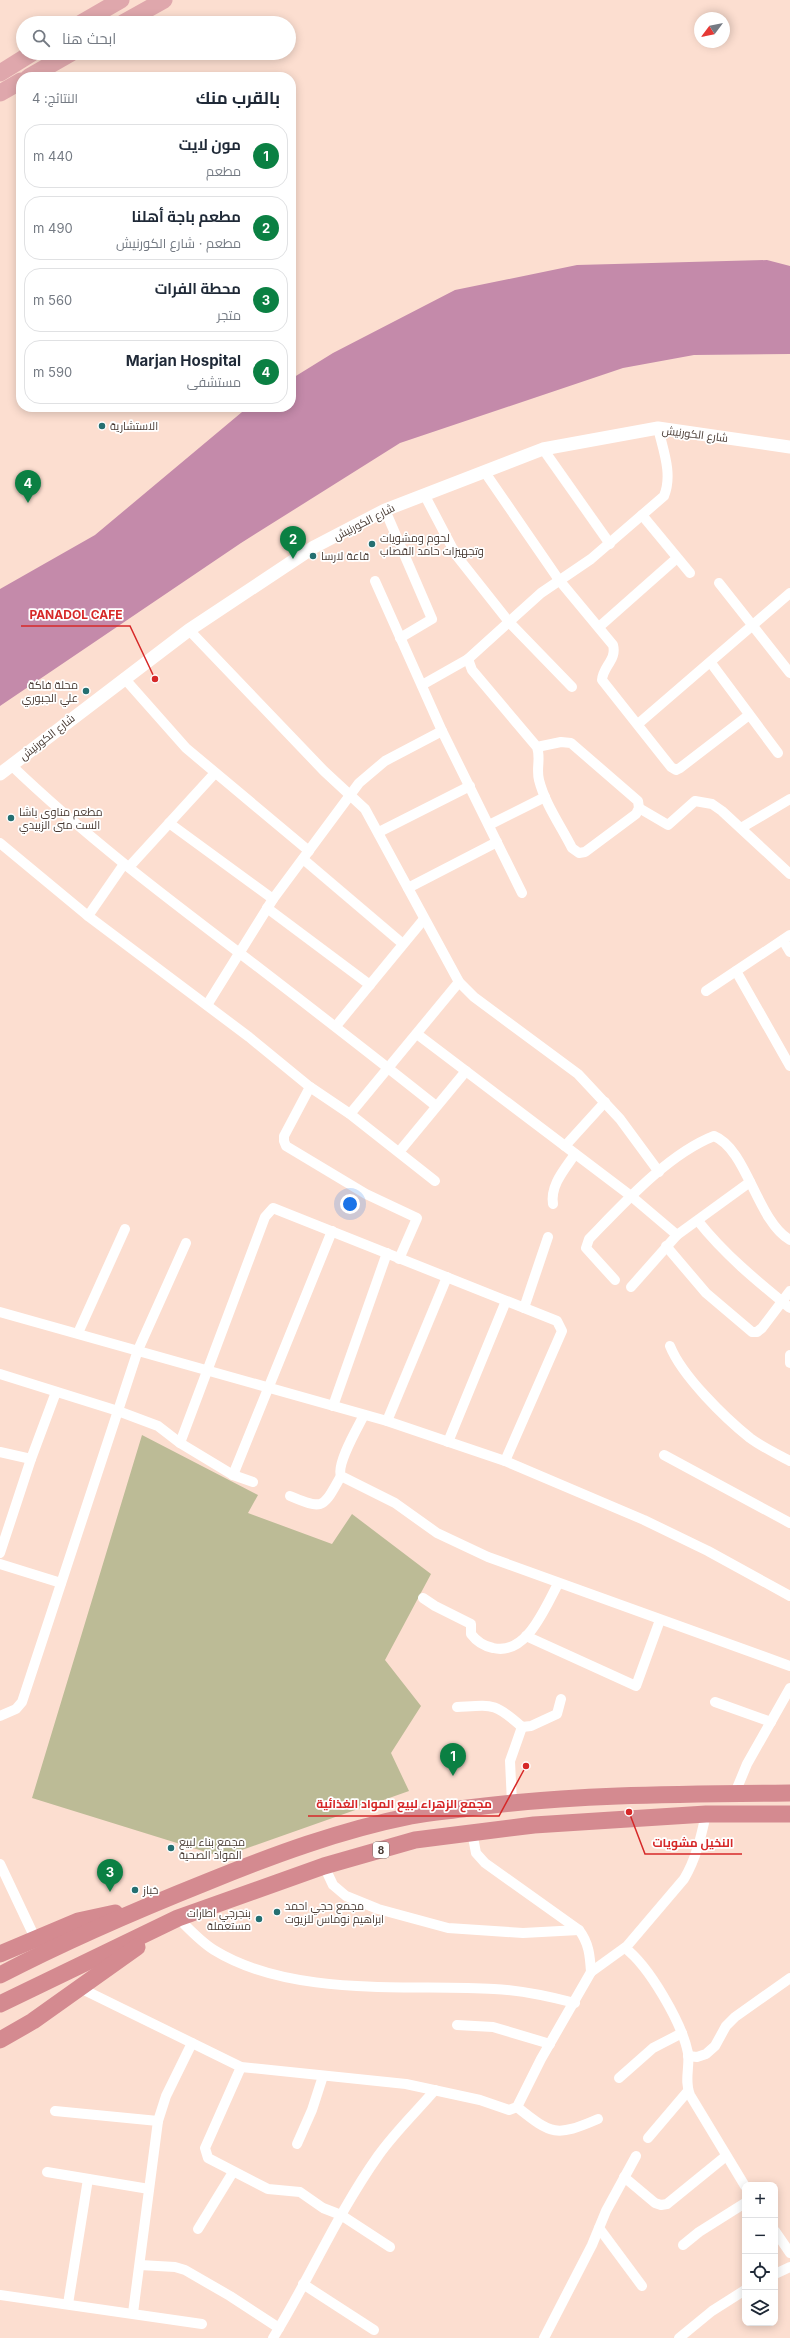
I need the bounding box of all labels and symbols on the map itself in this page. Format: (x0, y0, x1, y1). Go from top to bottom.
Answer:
north arrow (694, 12, 730, 48)
place label: الاستشارية (110, 419, 158, 433)
marker: الاستشارية (97, 421, 107, 431)
street label: شارع الكورنيش (661, 423, 729, 446)
pin: 4 (15, 470, 41, 503)
street label: شارع الكورنيش (331, 501, 397, 544)
pin: 2 (280, 526, 306, 559)
place label: لحوم ومشويات وتجهيزات حامد القصاب (380, 531, 484, 558)
marker: لحوم ومشويات وتجهيزات حامد القصاب (367, 539, 377, 549)
place label: قاعة لارسا (321, 549, 369, 563)
marker: قاعة لارسا (308, 551, 318, 561)
callout: PANADOL CAFE (21, 602, 130, 626)
text: PANADOL CAFE (29, 607, 123, 622)
place label: محلة فاكة علي الجبوري (22, 678, 78, 707)
marker: محلة فاكة علي الجبوري (81, 686, 91, 696)
street label: شارع الكورنيش (16, 711, 78, 764)
place label: مطعم مناوي باشا الست منى الزبيدي (19, 805, 103, 834)
marker: مطعم مناوي باشا الست منى الزبيدي (6, 813, 16, 823)
your location (340, 1194, 360, 1214)
pin: 1 (440, 1743, 466, 1776)
callout: مجمع الزهراء لبيع المواد الغذائية (308, 1792, 499, 1816)
text: مجمع الزهراء لبيع المواد الغذائية (316, 1796, 492, 1813)
callout: النخيل مشويات (645, 1830, 742, 1854)
place label: مجمع بناء لبيع المواد الصحية (179, 1835, 245, 1862)
text: النخيل مشويات (652, 1835, 734, 1851)
road number: 8 (373, 1842, 389, 1858)
marker: مجمع بناء لبيع المواد الصحية (166, 1843, 176, 1853)
pin: 3 (97, 1859, 123, 1892)
place label: خباز (142, 1883, 158, 1897)
marker: خباز (130, 1885, 140, 1895)
place label: مجمع حجي احمد ابراهيم نوماس للزيوت (285, 1899, 384, 1927)
place label: بنجرجي اطارات مستعملة (187, 1906, 251, 1933)
marker: مجمع حجي احمد ابراهيم نوماس للزيوت (272, 1907, 282, 1917)
marker: بنجرجي اطارات مستعملة (254, 1914, 264, 1924)

